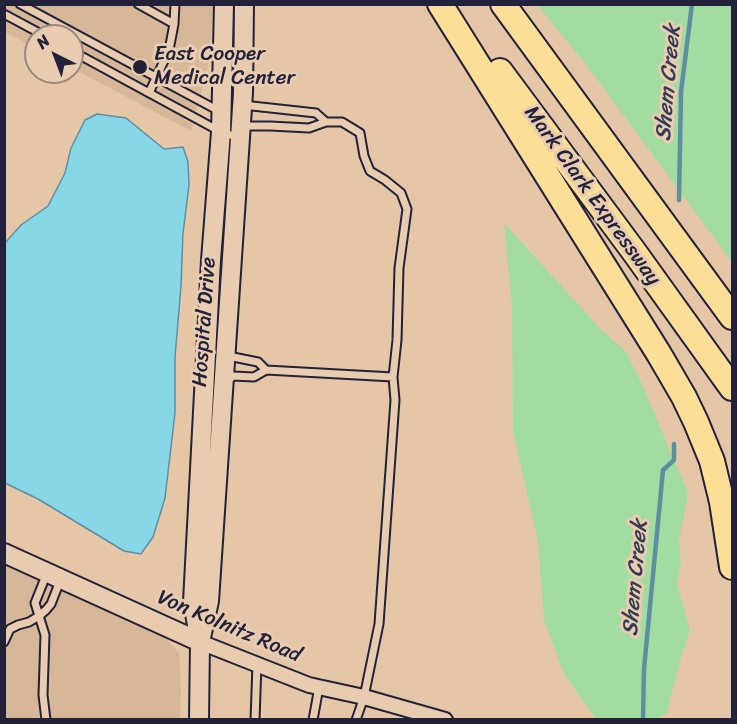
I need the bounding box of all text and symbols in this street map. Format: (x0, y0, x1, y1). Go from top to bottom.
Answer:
north arrow (24, 24, 84, 84)
water label: Shem Creek (651, 24, 687, 142)
text: N (29, 27, 57, 56)
place label: East Cooper Medical Center (154, 42, 295, 92)
marker: East Cooper Medical Center (131, 58, 149, 76)
street label: Mark Clark Expressway (518, 101, 666, 291)
street label: Hospital Drive (188, 256, 222, 388)
water label: Shem Creek (618, 519, 654, 637)
street label: Von Kolnitz Road (153, 585, 305, 669)

